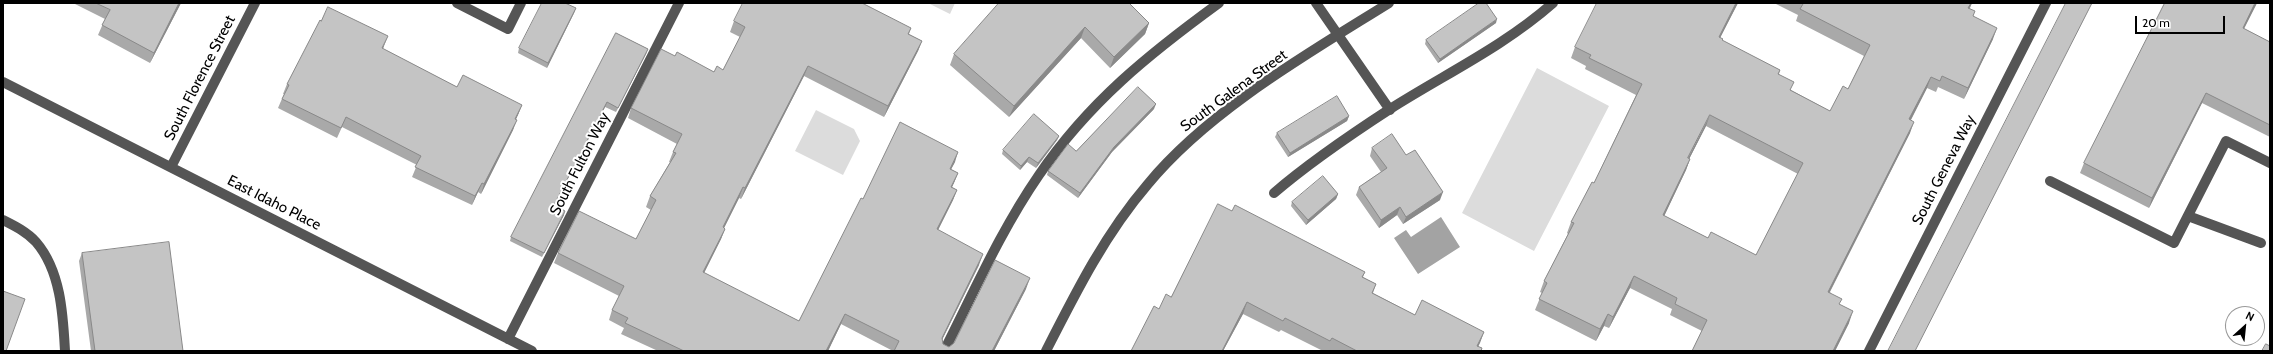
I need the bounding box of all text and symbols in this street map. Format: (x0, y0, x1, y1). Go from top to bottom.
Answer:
scale bar (2137, 8, 2227, 34)
street label: South Florence Street (161, 12, 239, 144)
text: 20 m (2142, 15, 2170, 30)
street label: South Galena Street (1177, 46, 1291, 136)
street label: South Fulton Way (546, 110, 614, 218)
street label: South Geneva Way (1909, 112, 1979, 228)
street label: East Idaho Place (224, 172, 324, 234)
north arrow (2225, 306, 2265, 346)
text: N (2243, 308, 2257, 324)

